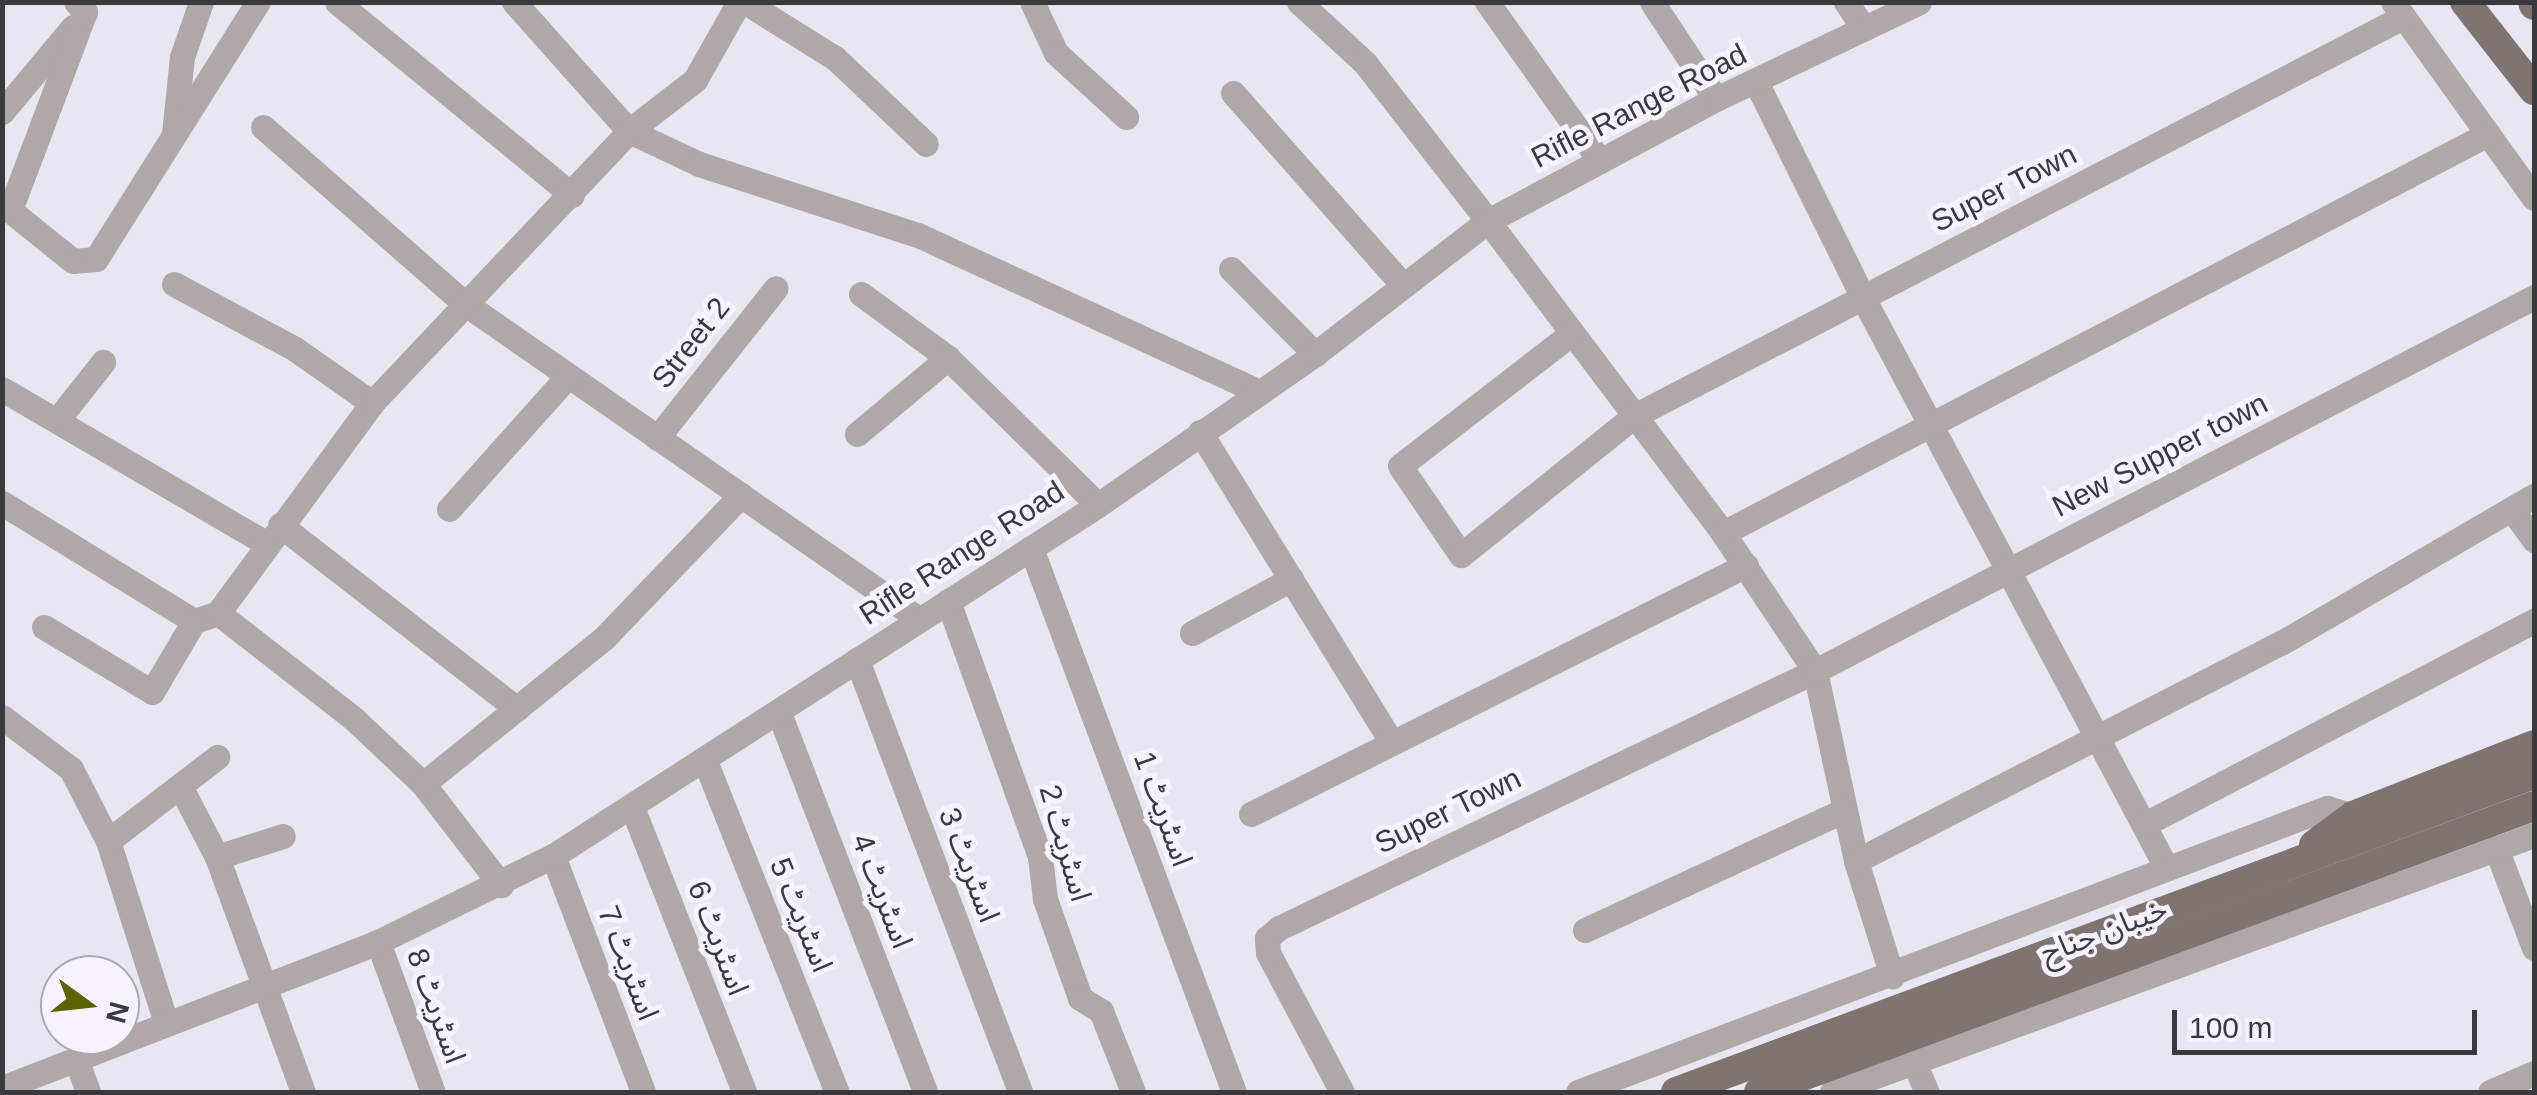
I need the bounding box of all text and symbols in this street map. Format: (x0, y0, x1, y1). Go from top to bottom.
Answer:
street label: Rifle Range Road (1525, 36, 1753, 176)
street label: Super Town (1925, 136, 2083, 240)
street label: Street 2 (644, 291, 738, 395)
street label: New Supper town (2046, 385, 2274, 525)
street label: Rifle Range Road (853, 473, 1071, 633)
street label: اسٹریٹ 1 (1126, 747, 1200, 871)
street label: Super Town (1369, 760, 1527, 862)
street label: اسٹریٹ 2 (1031, 781, 1099, 905)
street label: اسٹریٹ 3 (931, 803, 1007, 927)
street label: اسٹریٹ 4 (844, 829, 920, 953)
street label: اسٹریٹ 5 (762, 853, 840, 977)
street label: اسٹریٹ 6 (680, 876, 756, 1000)
street label: خیبان جناح (2036, 890, 2172, 972)
street label: اسٹریٹ 7 (590, 901, 666, 1025)
street label: اسٹریٹ 8 (399, 944, 473, 1068)
north arrow (40, 955, 140, 1055)
scale bar (2177, 990, 2482, 1052)
text: N (100, 999, 135, 1026)
text: 100 m (2189, 1011, 2272, 1044)

